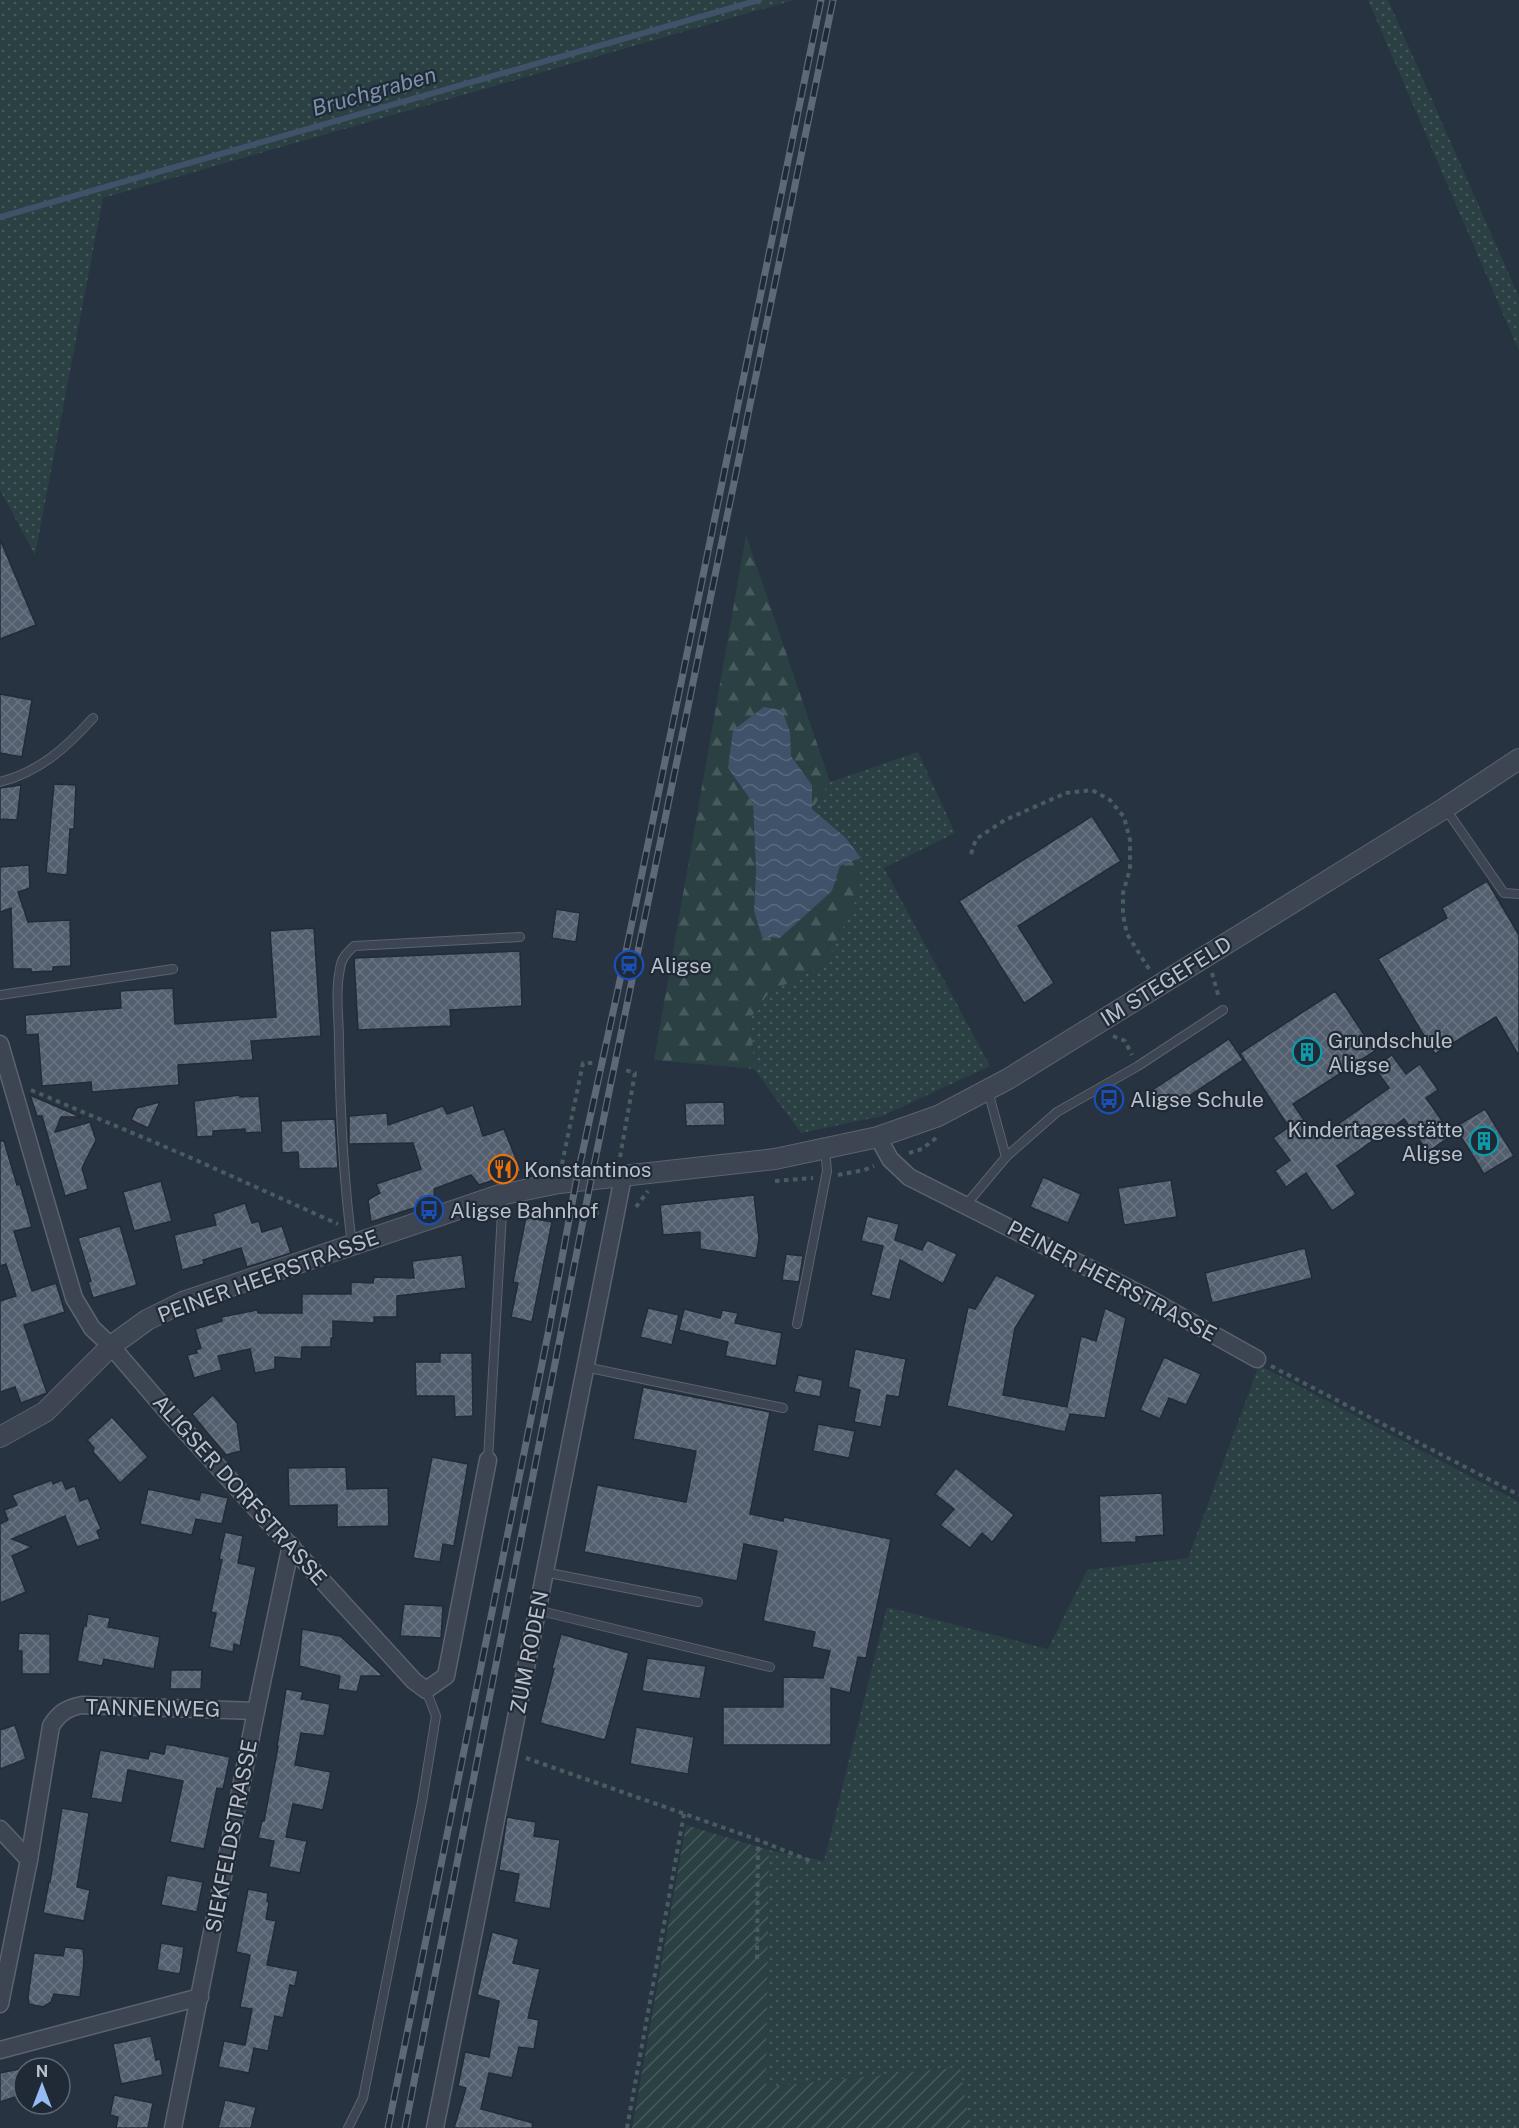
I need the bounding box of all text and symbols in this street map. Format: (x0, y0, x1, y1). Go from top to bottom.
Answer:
water label: Bruchgraben (309, 61, 439, 121)
street label: IM STEGEFELD (1096, 931, 1236, 1031)
station icon: Aligse (613, 949, 645, 981)
place label: Aligse (650, 953, 712, 978)
place label: Grundschule Aligse (1328, 1028, 1453, 1077)
building icon: Grundschule Aligse (1291, 1036, 1323, 1068)
bus stop icon: Aligse Schule (1093, 1083, 1125, 1115)
place label: Aligse Schule (1130, 1087, 1264, 1112)
place label: Kindertagesstätte Aligse (1287, 1117, 1463, 1166)
building icon: Kindertagesstätte Aligse (1468, 1125, 1500, 1157)
restaurant icon: Konstantinos (487, 1153, 519, 1185)
place label: Konstantinos (524, 1157, 651, 1182)
bus stop icon: Aligse Bahnhof (413, 1194, 445, 1226)
place label: Aligse Bahnhof (450, 1198, 598, 1223)
street label: PEINER HEERSTRASSE (1003, 1215, 1221, 1347)
street label: PEINER HEERSTRASSE (154, 1224, 382, 1328)
street label: ALIGSER DORFSTRASSE (148, 1390, 332, 1590)
street label: ZUM RODEN (505, 1588, 553, 1716)
street label: TANNENWEG (85, 1694, 221, 1722)
street label: SIEKFELDSTRASSE (200, 1737, 262, 1935)
north arrow (12, 2056, 72, 2116)
text: N (36, 2062, 48, 2081)

